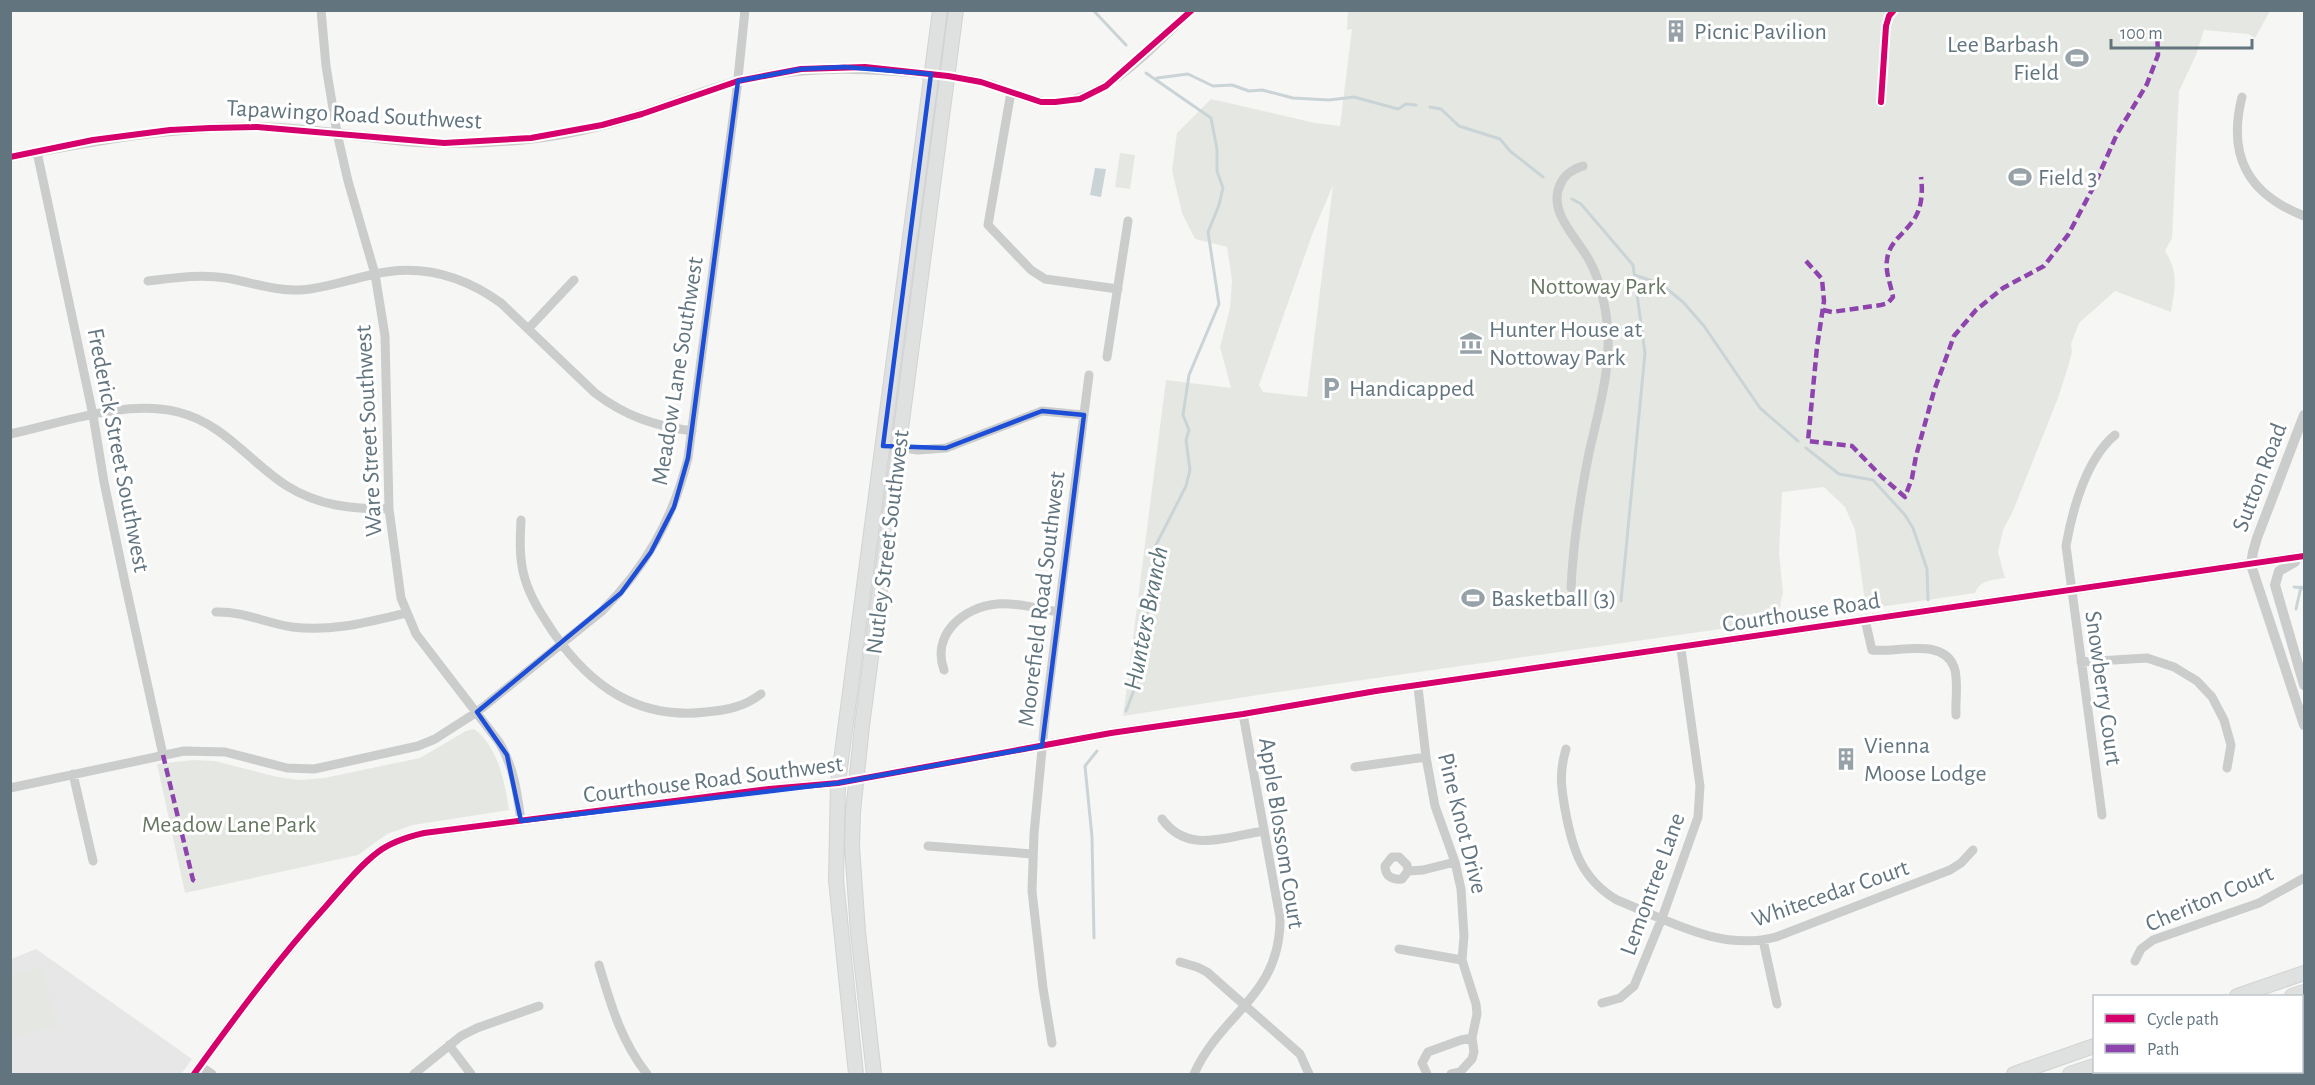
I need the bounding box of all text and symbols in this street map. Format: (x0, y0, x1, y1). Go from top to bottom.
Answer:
scale bar (2111, 12, 2252, 50)
building icon: Picnic Pavilion (1663, 18, 1689, 44)
place label: Picnic Pavilion (1694, 20, 1827, 44)
text: 100 m (2120, 25, 2163, 43)
place label: Lee Barbash Field (1947, 33, 2059, 85)
sports icon: Lee Barbash Field (2064, 45, 2090, 71)
street label: Tapawingo Road Southwest (226, 96, 483, 134)
sports icon: Field 3 (2007, 164, 2033, 190)
place label: Field 3 (2038, 166, 2098, 190)
street label: Meadow Lane Southwest (648, 255, 708, 487)
park label: Nottoway Park (1530, 275, 1666, 299)
place label: Hunter House at Nottoway Park (1489, 318, 1643, 370)
street label: Ware Street Southwest (351, 324, 387, 538)
street label: Frederick Street Southwest (83, 326, 154, 575)
museum icon: Hunter House at Nottoway Park (1458, 330, 1484, 356)
parking icon: Handicapped (1318, 375, 1344, 401)
place label: Handicapped (1349, 377, 1474, 401)
street label: Sutton Road (2228, 420, 2292, 535)
street label: Nutley Street Southwest (862, 428, 914, 656)
street label: Moorefield Road Southwest (1014, 470, 1070, 728)
water label: Hunters Branch (1119, 544, 1173, 692)
sports icon: Basketball (3) (1460, 585, 1486, 611)
place label: Basketball (3) (1491, 587, 1617, 611)
street label: Courthouse Road (1721, 589, 1882, 637)
street label: Snowberry Court (2080, 609, 2126, 767)
place label: Vienna Moose Lodge (1864, 734, 1987, 786)
street label: Apple Blossom Court (1254, 736, 1308, 931)
building icon: Vienna Moose Lodge (1833, 746, 1859, 772)
street label: Pine Knot Drive (1433, 750, 1491, 896)
street label: Courthouse Road Southwest (582, 752, 845, 808)
street label: Lemontree Lane (1616, 810, 1690, 959)
park label: Meadow Lane Park (142, 813, 316, 837)
street label: Whitecedar Court (1749, 856, 1912, 932)
street label: Cheriton Court (2142, 861, 2277, 937)
legend (2093, 995, 2303, 1073)
text: Cycle path (2147, 1011, 2219, 1029)
text: Path (2147, 1041, 2179, 1059)

